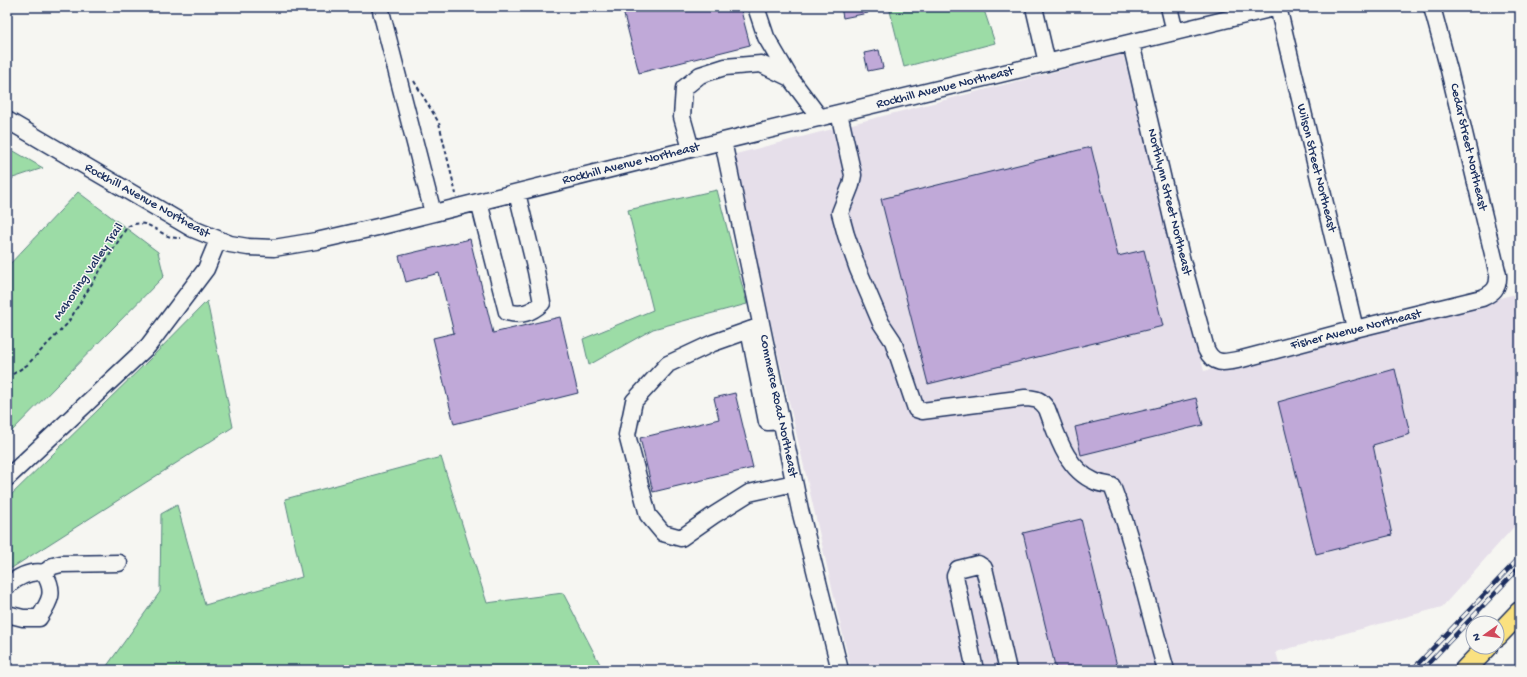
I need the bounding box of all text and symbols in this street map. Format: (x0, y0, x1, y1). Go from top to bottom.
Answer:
street label: Rockhill Avenue Northeast (875, 63, 1017, 112)
street label: Cedar Street Northeast (1446, 82, 1490, 214)
street label: Wilson Street Northeast (1293, 102, 1340, 235)
street label: Northlynn Street Northeast (1143, 127, 1195, 279)
street label: Rockhill Avenue Northeast (561, 139, 703, 188)
street label: Rockhill Avenue Northeast (82, 160, 214, 242)
street label: Mahoning Valley Trail (51, 220, 127, 324)
street label: Fisher Avenue Northeast (1288, 306, 1424, 354)
street label: Commerce Road Northeast (756, 333, 801, 480)
north arrow (1465, 615, 1505, 655)
text: N (1471, 632, 1484, 642)

